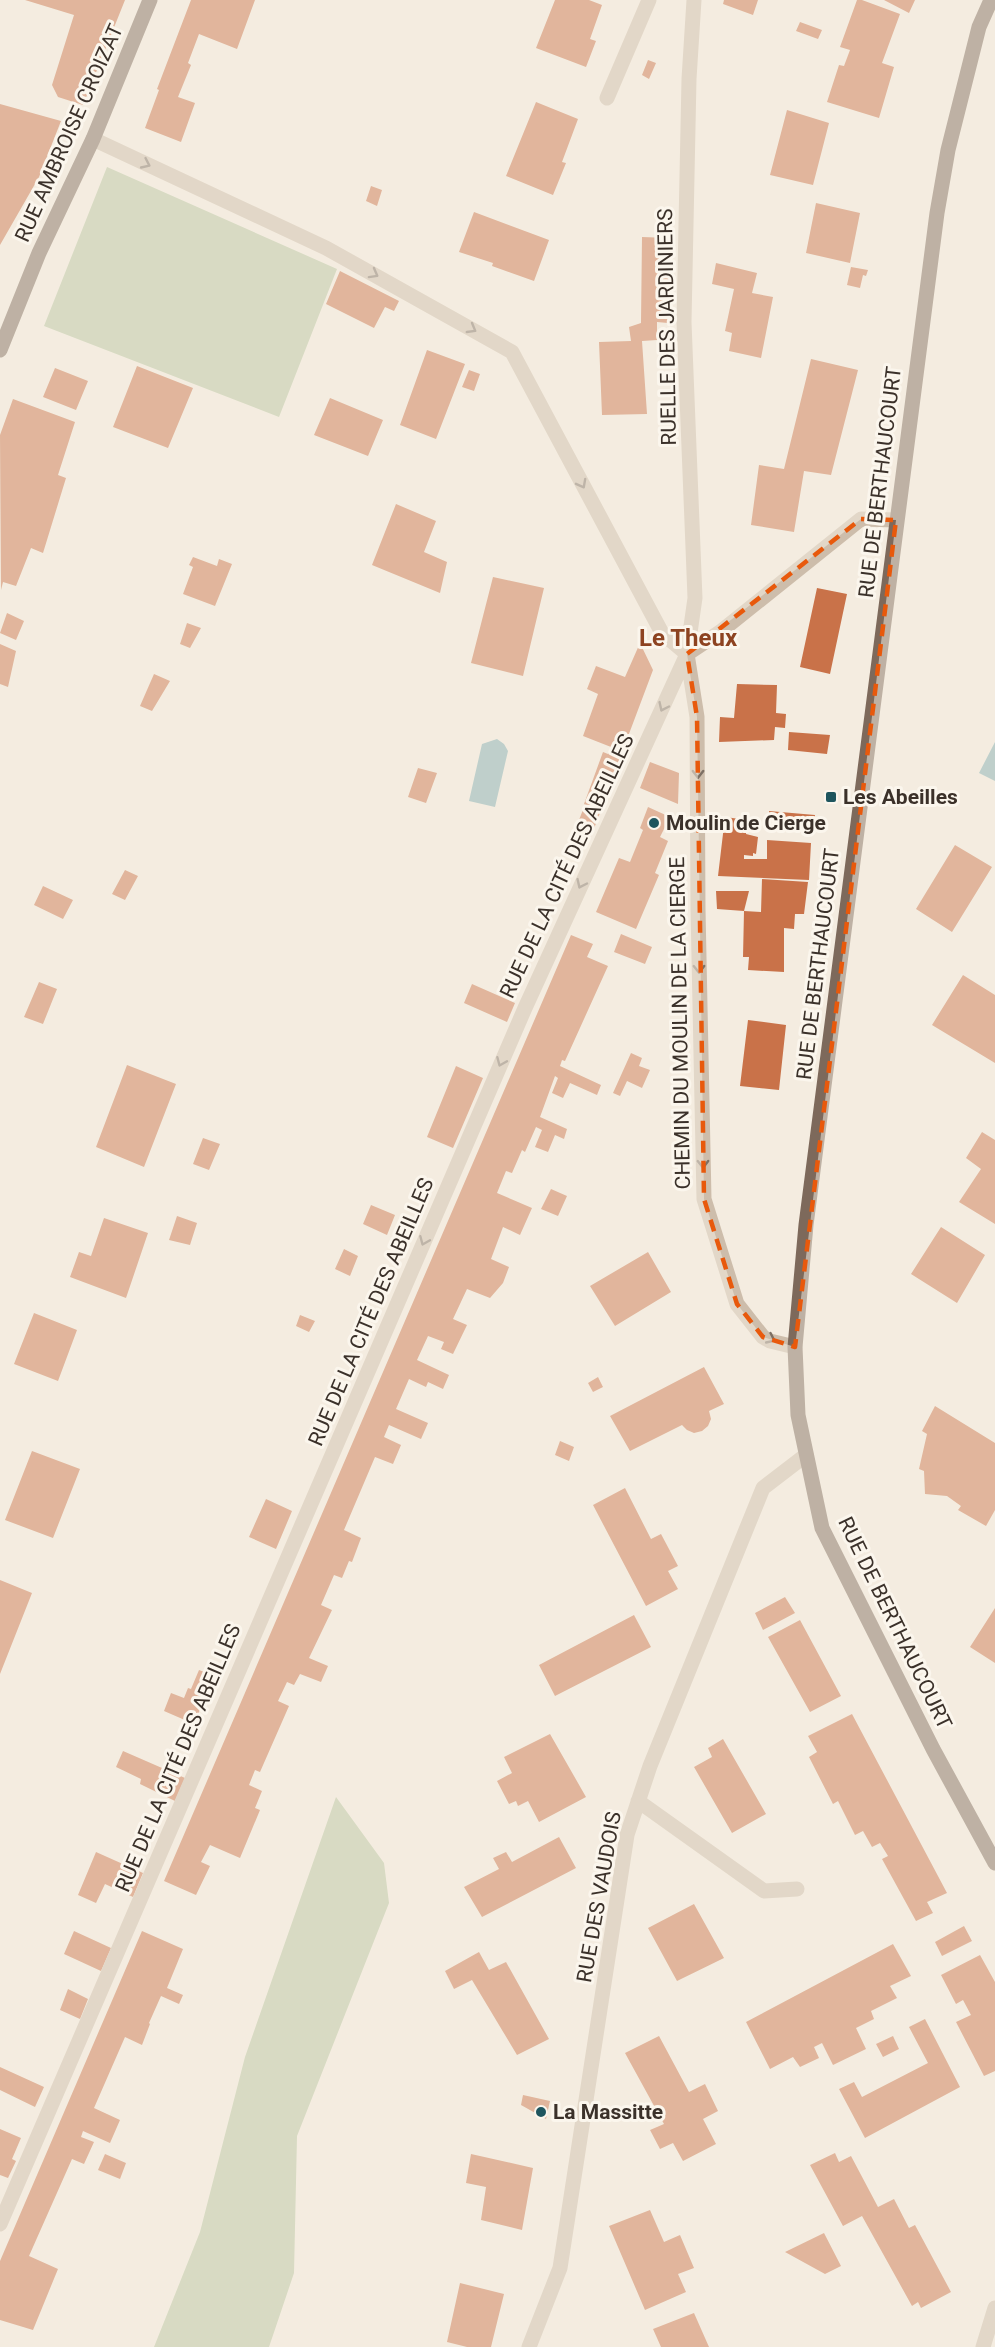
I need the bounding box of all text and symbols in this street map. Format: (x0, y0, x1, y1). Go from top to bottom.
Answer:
street label: RUE AMBROISE CROIZAT (10, 20, 128, 246)
one-way arrow (140, 156, 151, 168)
street label: RUELLE DES JARDINIERS (653, 208, 681, 446)
one-way arrow (368, 267, 378, 278)
one-way arrow (466, 322, 476, 334)
street label: RUE DE BERTHAUCOURT (854, 364, 906, 599)
one-way arrow (575, 478, 586, 488)
district label: Le Theux (639, 624, 738, 652)
one-way arrow (658, 700, 670, 711)
street label: RUE DE LA CITÉ DES ABEILLES (495, 730, 639, 1002)
one-way arrow (691, 770, 704, 779)
place label: Les Abeilles (843, 785, 958, 809)
marker: Les Abeilles (824, 790, 838, 804)
place label: Moulin de Cierge (666, 811, 826, 835)
marker: Moulin de Cierge (647, 816, 661, 830)
street label: RUE DE BERTHAUCOURT (792, 846, 844, 1081)
street label: CHEMIN DU MOULIN DE LA CIERGE (665, 856, 695, 1190)
one-way arrow (577, 877, 589, 888)
one-way arrow (693, 965, 705, 974)
one-way arrow (497, 1055, 509, 1066)
one-way arrow (697, 1160, 709, 1169)
street label: RUE DE LA CITÉ DES ABEILLES (304, 1174, 438, 1450)
one-way arrow (419, 1234, 431, 1245)
one-way arrow (764, 1332, 775, 1344)
street label: RUE DE BERTHAUCOURT (833, 1513, 957, 1733)
street label: RUE DE LA CITÉ DES ABEILLES (111, 1620, 245, 1896)
street label: RUE DES VAUDOIS (572, 1810, 626, 1984)
place label: La Massitte (553, 2100, 663, 2124)
marker: La Massitte (534, 2105, 548, 2119)

